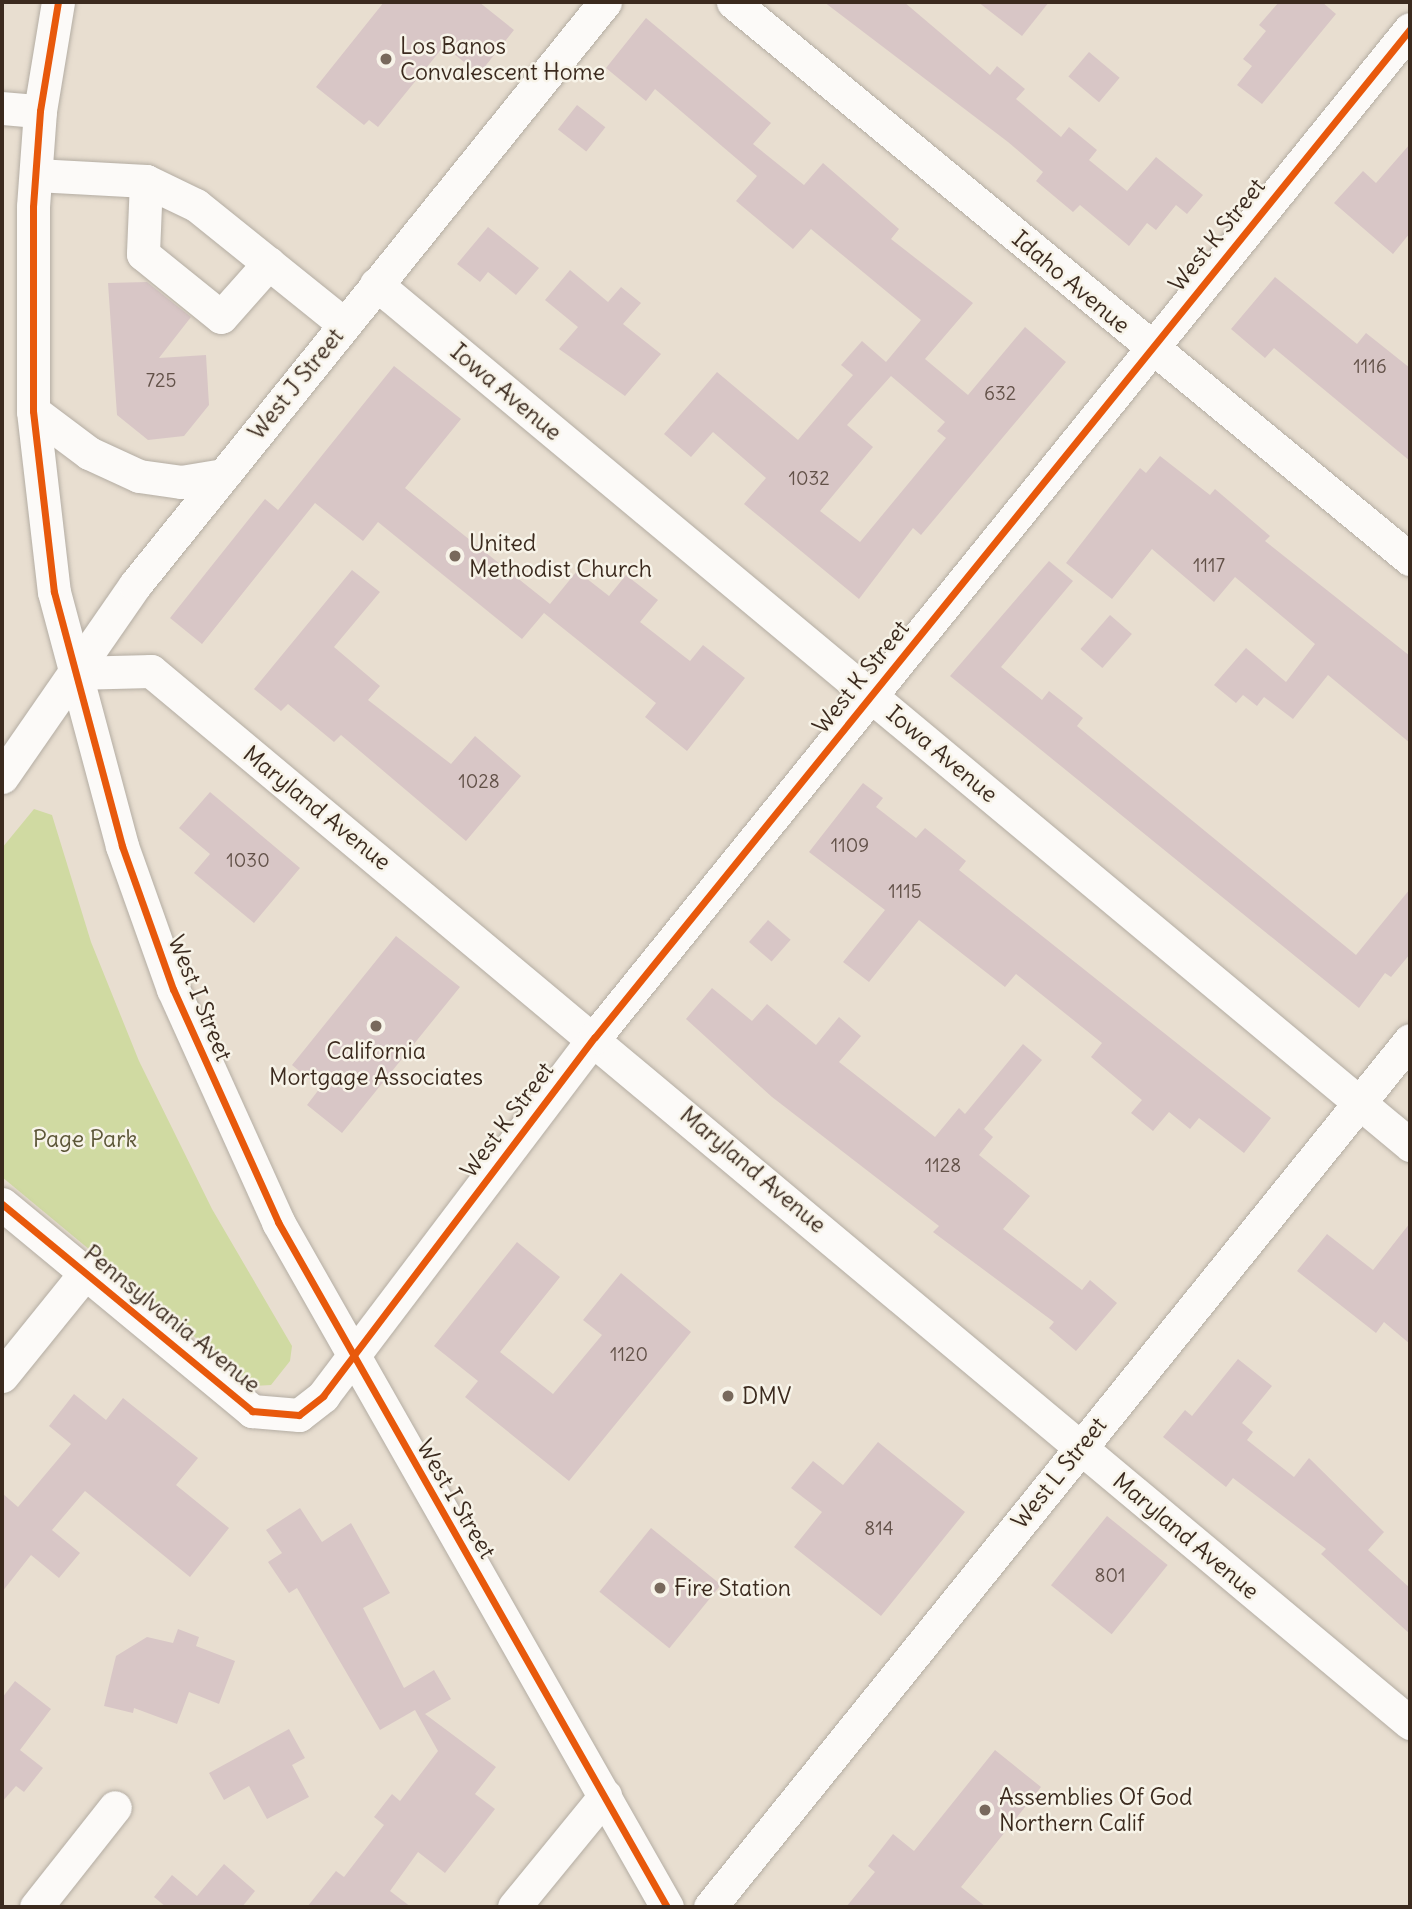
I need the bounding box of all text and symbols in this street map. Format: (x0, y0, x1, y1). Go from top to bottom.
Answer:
place label: Los Banos Convalescent Home (400, 32, 605, 86)
marker: Los Banos Convalescent Home (378, 51, 394, 67)
street label: West K Street (1163, 173, 1271, 297)
street label: Idaho Avenue (1007, 225, 1135, 339)
street label: West J Street (243, 323, 349, 445)
street label: Iowa Avenue (445, 338, 567, 446)
house number: 1116 (1353, 356, 1387, 378)
house number: 725 (146, 370, 176, 392)
house number: 632 (984, 383, 1016, 405)
house number: 1032 (788, 468, 830, 490)
place label: United Methodist Church (469, 529, 652, 583)
marker: United Methodist Church (447, 548, 463, 564)
house number: 1117 (1193, 555, 1225, 577)
street label: West K Street (807, 615, 915, 739)
street label: Iowa Avenue (881, 700, 1003, 808)
street label: Maryland Avenue (238, 740, 396, 876)
house number: 1028 (458, 771, 500, 793)
house number: 1109 (831, 835, 869, 857)
house number: 1030 (226, 850, 270, 872)
house number: 1115 (888, 881, 922, 903)
street label: West I Street (162, 931, 238, 1065)
marker: California Mortgage Associates (368, 1018, 384, 1034)
place label: California Mortgage Associates (269, 1037, 483, 1091)
street label: West K Street (455, 1057, 559, 1183)
street label: Maryland Avenue (675, 1101, 831, 1239)
park label: Page Park (33, 1125, 137, 1153)
house number: 1128 (925, 1155, 961, 1177)
street label: Pennsylvania Avenue (78, 1239, 266, 1399)
house number: 1120 (610, 1344, 648, 1366)
place label: DMV (742, 1382, 791, 1410)
marker: DMV (720, 1388, 736, 1404)
street label: West L Street (1006, 1412, 1112, 1534)
street label: West I Street (411, 1434, 501, 1564)
street label: Maryland Avenue (1108, 1467, 1264, 1605)
house number: 814 (864, 1518, 894, 1540)
house number: 801 (1095, 1565, 1125, 1587)
place label: Fire Station (674, 1574, 791, 1602)
marker: Fire Station (652, 1580, 668, 1596)
place label: Assemblies Of God Northern Calif (999, 1783, 1192, 1837)
marker: Assemblies Of God Northern Calif (977, 1802, 993, 1818)

